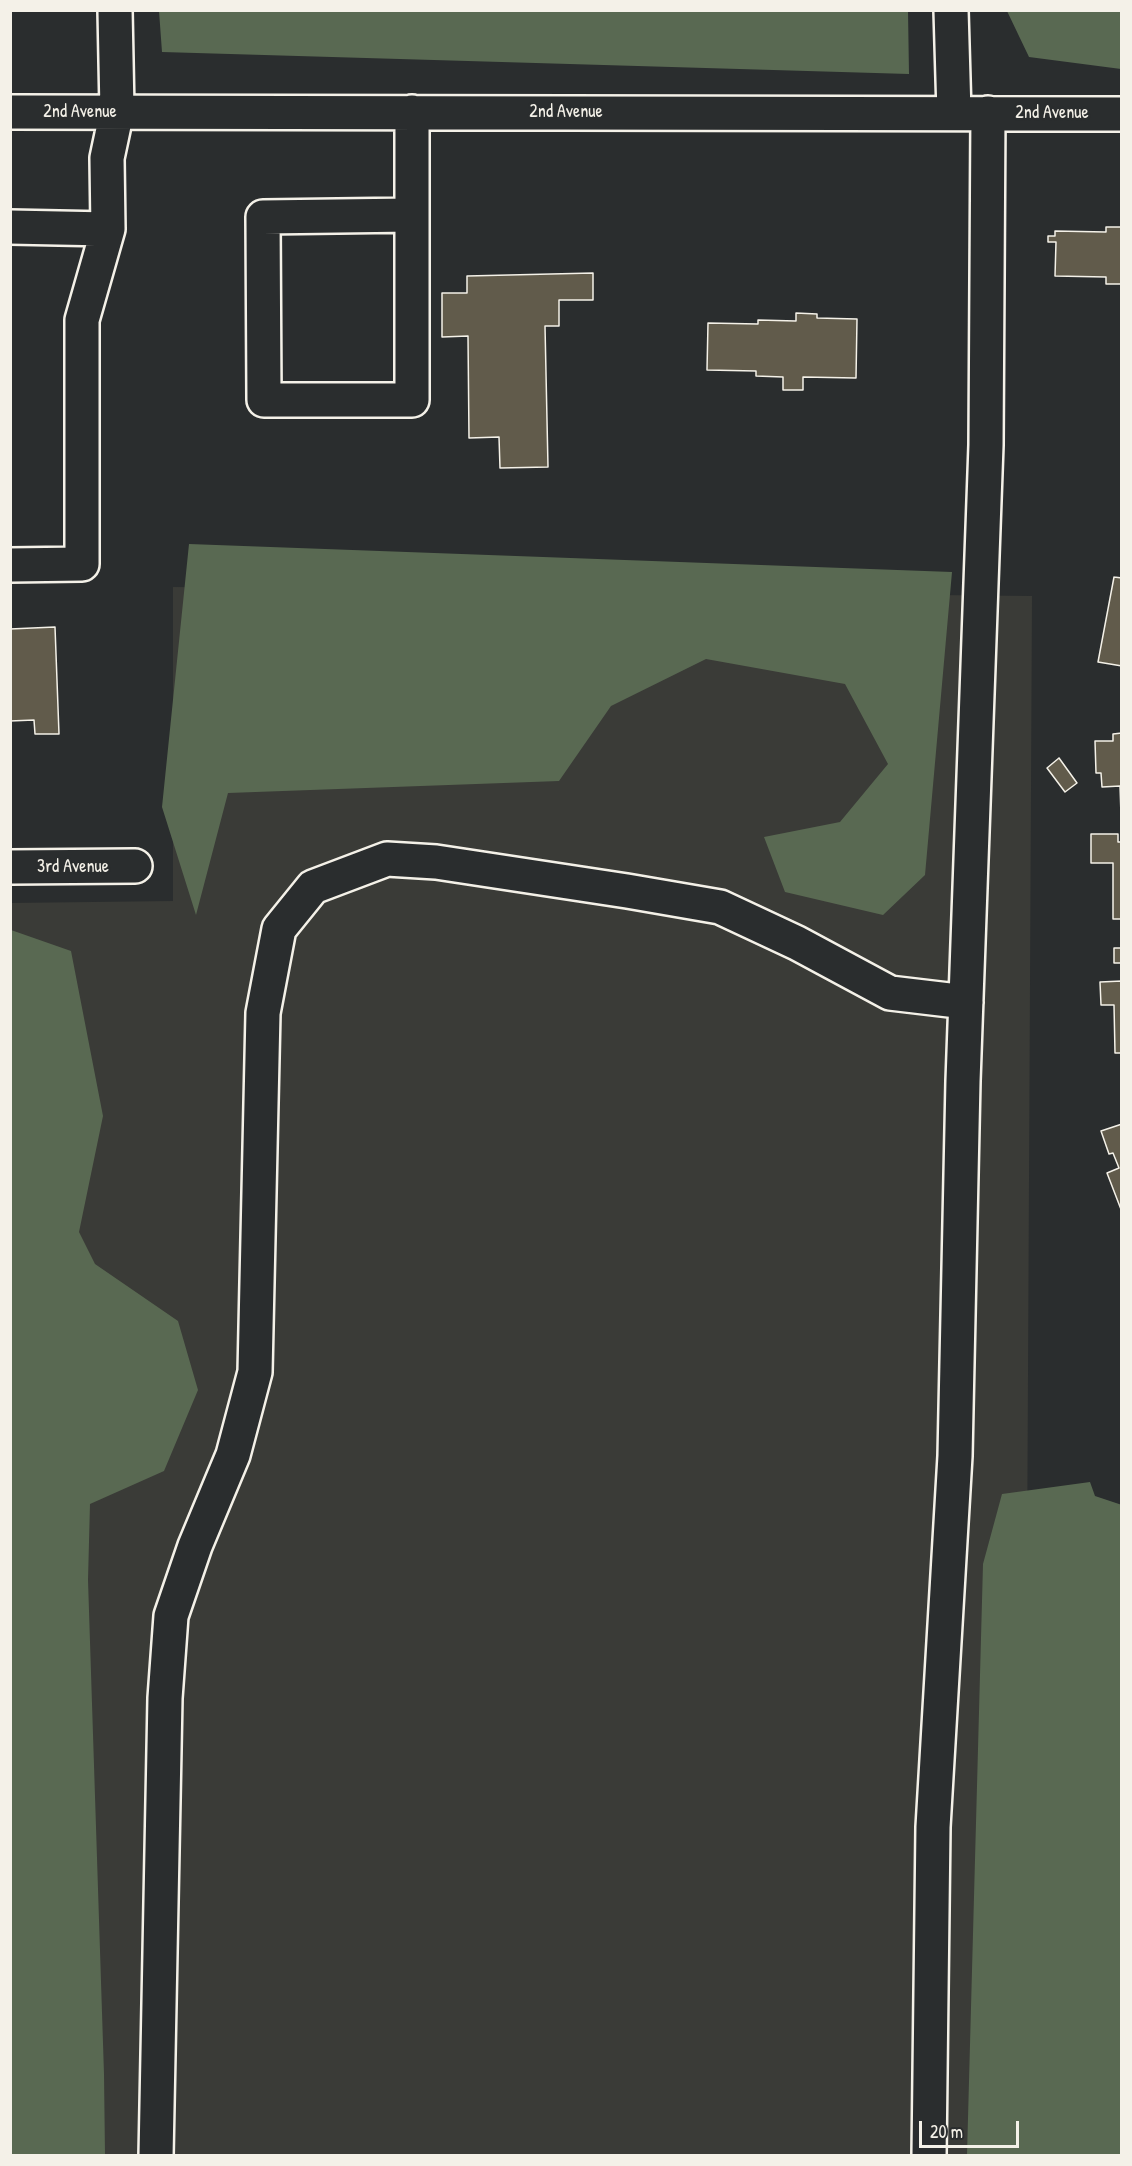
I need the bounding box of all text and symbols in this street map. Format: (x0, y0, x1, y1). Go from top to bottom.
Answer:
street label: 2nd Avenue (43, 101, 117, 123)
street label: 2nd Avenue (529, 101, 603, 123)
street label: 2nd Avenue (1015, 102, 1089, 124)
street label: 3rd Avenue (37, 856, 109, 878)
scale bar (922, 2109, 1022, 2147)
text: 20 m (930, 2119, 963, 2144)

